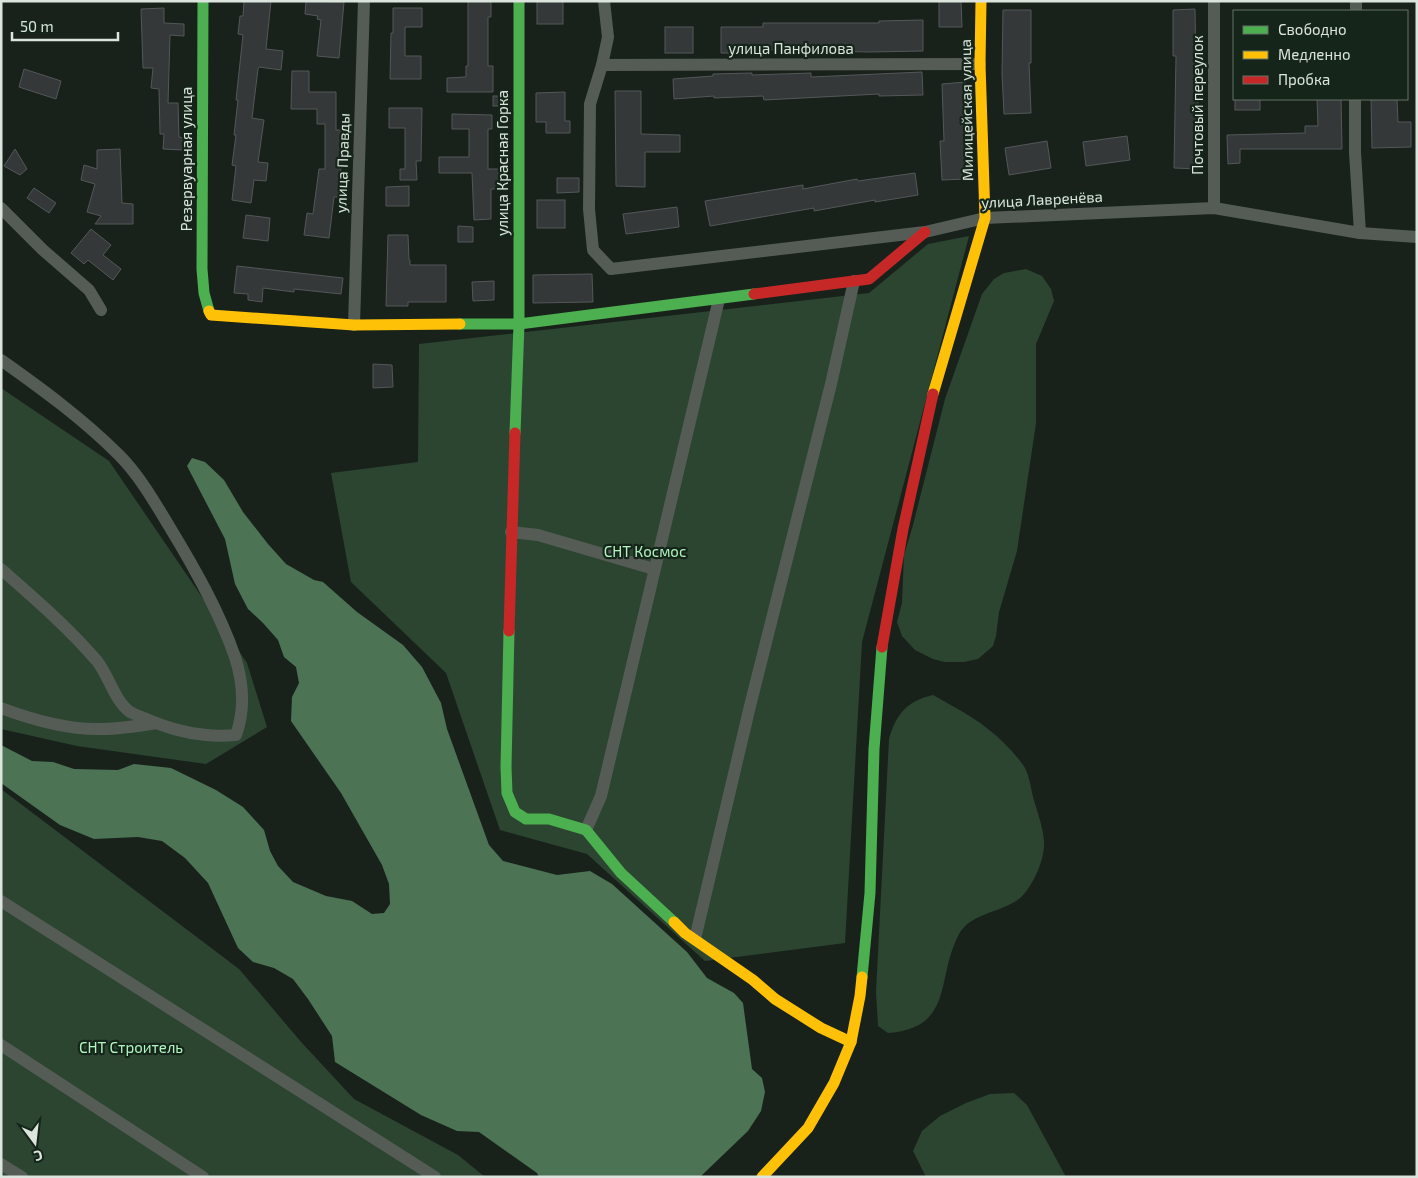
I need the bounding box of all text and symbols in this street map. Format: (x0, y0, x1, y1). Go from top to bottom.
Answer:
scale bar (12, 10, 119, 42)
legend (1233, 10, 1408, 100)
text: 50 m (20, 17, 54, 35)
text: Свободно (1278, 20, 1347, 38)
street label: Почтовый переулок (1188, 35, 1207, 175)
street label: улица Панфилова (728, 39, 854, 58)
street label: Милицейская улица (956, 39, 977, 181)
text: Медленно (1278, 45, 1351, 63)
text: Пробка (1278, 70, 1330, 88)
street label: Резервуарная улица (177, 87, 196, 231)
street label: улица Красная Горка (493, 90, 512, 236)
street label: улица Правды (331, 113, 354, 213)
street label: улица Лавренёва (981, 187, 1103, 212)
park label: СНТ Космос (604, 542, 686, 560)
park label: СНТ Строитель (79, 1038, 183, 1056)
north arrow (10, 1118, 60, 1168)
text: С (32, 1147, 45, 1165)

